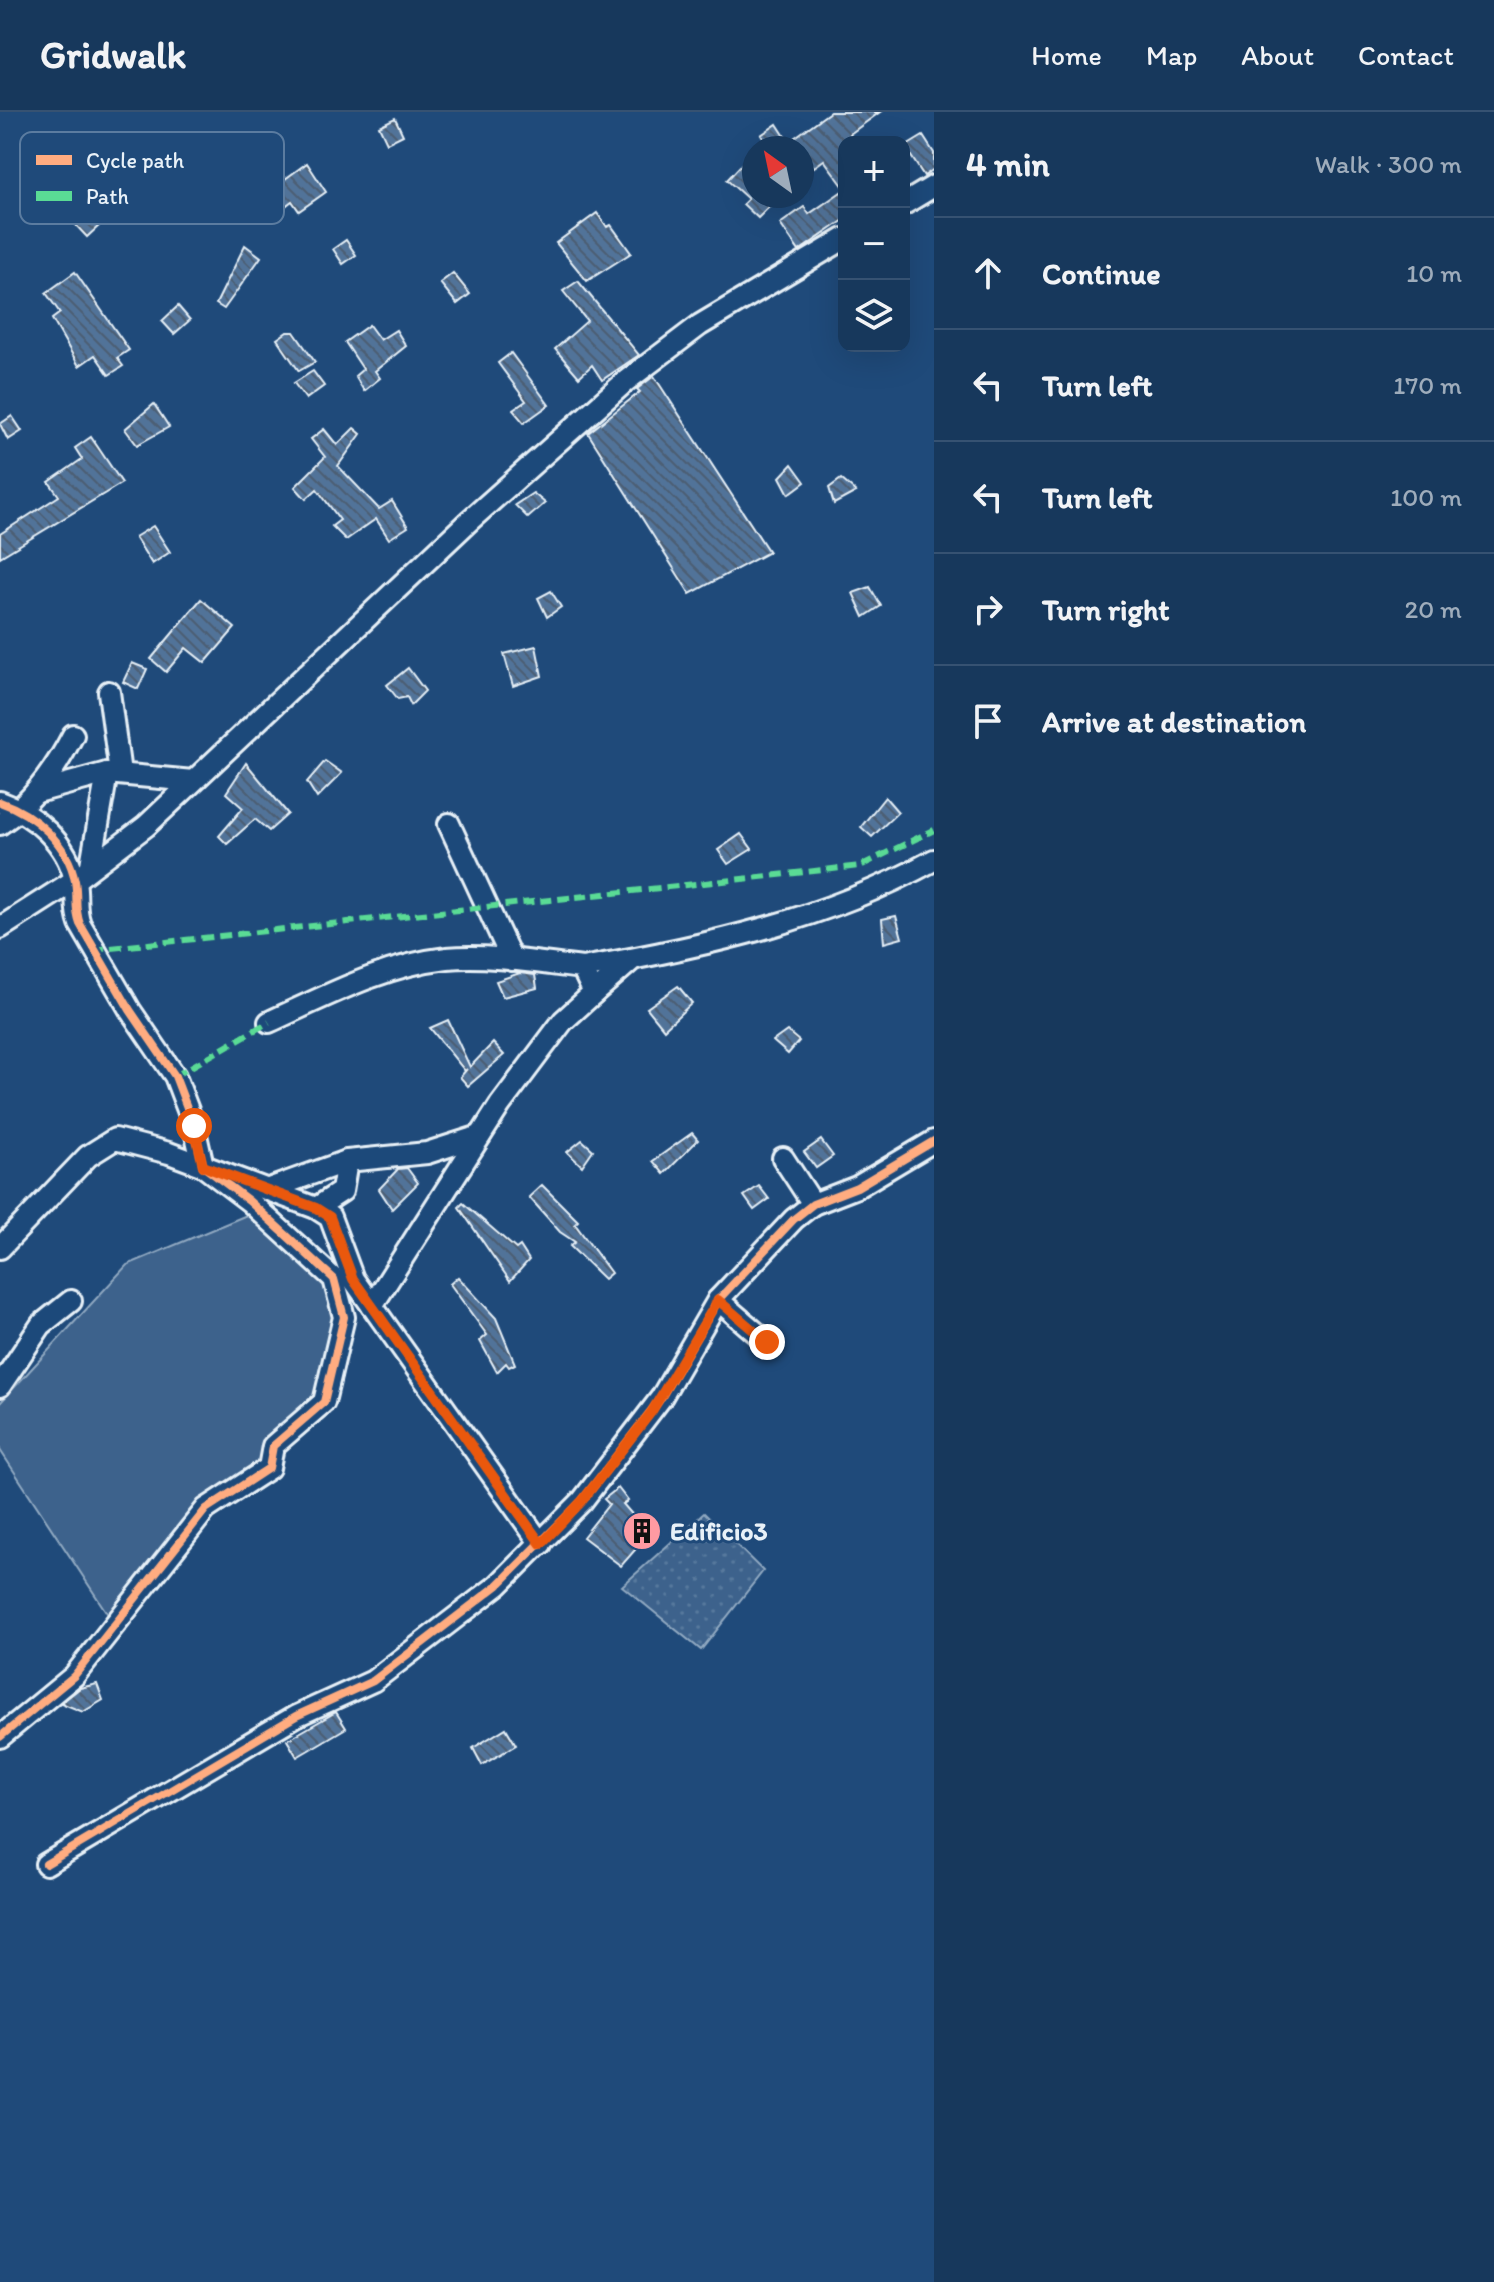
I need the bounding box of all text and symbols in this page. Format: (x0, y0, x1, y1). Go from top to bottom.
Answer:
text: Gridwalk (40, 32, 186, 78)
text: Home (1031, 38, 1102, 72)
text: Map (1146, 38, 1197, 72)
text: About (1241, 38, 1314, 72)
text: Contact (1358, 38, 1454, 72)
legend (20, 132, 284, 224)
north arrow (742, 136, 814, 208)
map controls (838, 136, 910, 352)
button: + (838, 136, 910, 208)
text: 4 min (966, 144, 1050, 185)
text: Cycle path (86, 147, 185, 174)
text: Walk · 300 m (1315, 148, 1462, 180)
text: Path (86, 183, 129, 210)
button: − (838, 208, 910, 280)
icon: ahead (966, 251, 1010, 295)
text: Continue (1042, 255, 1161, 292)
text: 10 m (1406, 257, 1462, 289)
button: layers (838, 280, 910, 352)
icon: left (966, 363, 1010, 407)
text: Turn left (1042, 367, 1153, 404)
text: 170 m (1393, 369, 1462, 401)
icon: left (966, 475, 1010, 519)
text: Turn left (1042, 479, 1153, 516)
text: 100 m (1390, 481, 1462, 513)
icon: right (966, 587, 1010, 631)
text: Turn right (1042, 591, 1170, 628)
text: 20 m (1405, 593, 1462, 625)
icon: arrive (966, 699, 1010, 743)
text: Arrive at destination (1042, 703, 1306, 740)
route start (176, 1108, 212, 1144)
route end (749, 1324, 785, 1360)
building icon: Edificio3 (621, 1510, 663, 1552)
place label: Edificio3 (670, 1515, 768, 1547)

